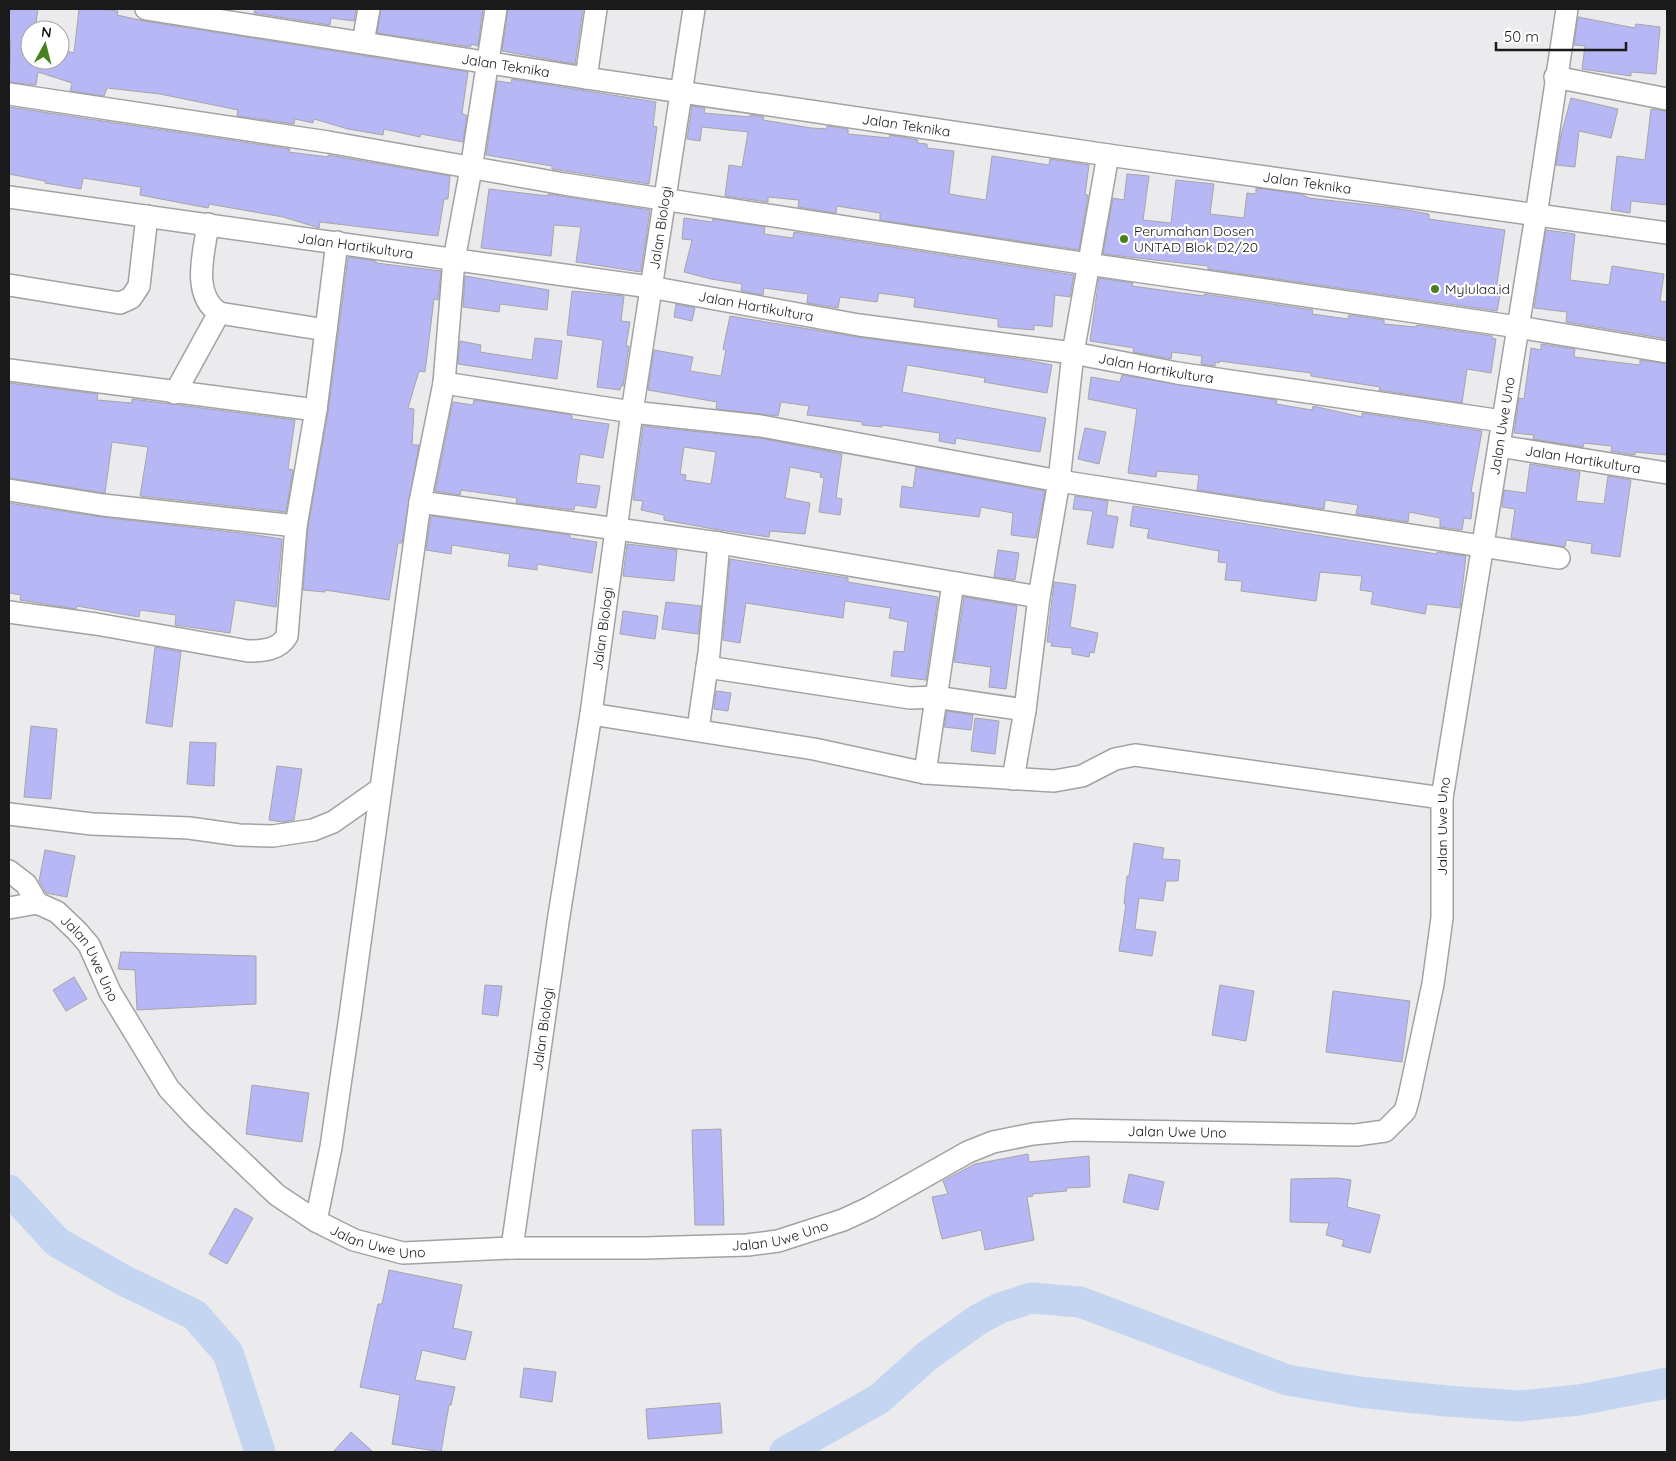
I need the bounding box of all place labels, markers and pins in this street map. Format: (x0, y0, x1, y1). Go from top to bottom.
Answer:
place label: Perumahan Dosen UNTAD Blok D2/20 (1134, 222, 1258, 256)
marker: Perumahan Dosen UNTAD Blok D2/20 (1118, 233, 1130, 245)
place label: Mylulaa.id (1445, 280, 1510, 298)
marker: Mylulaa.id (1429, 283, 1441, 295)

